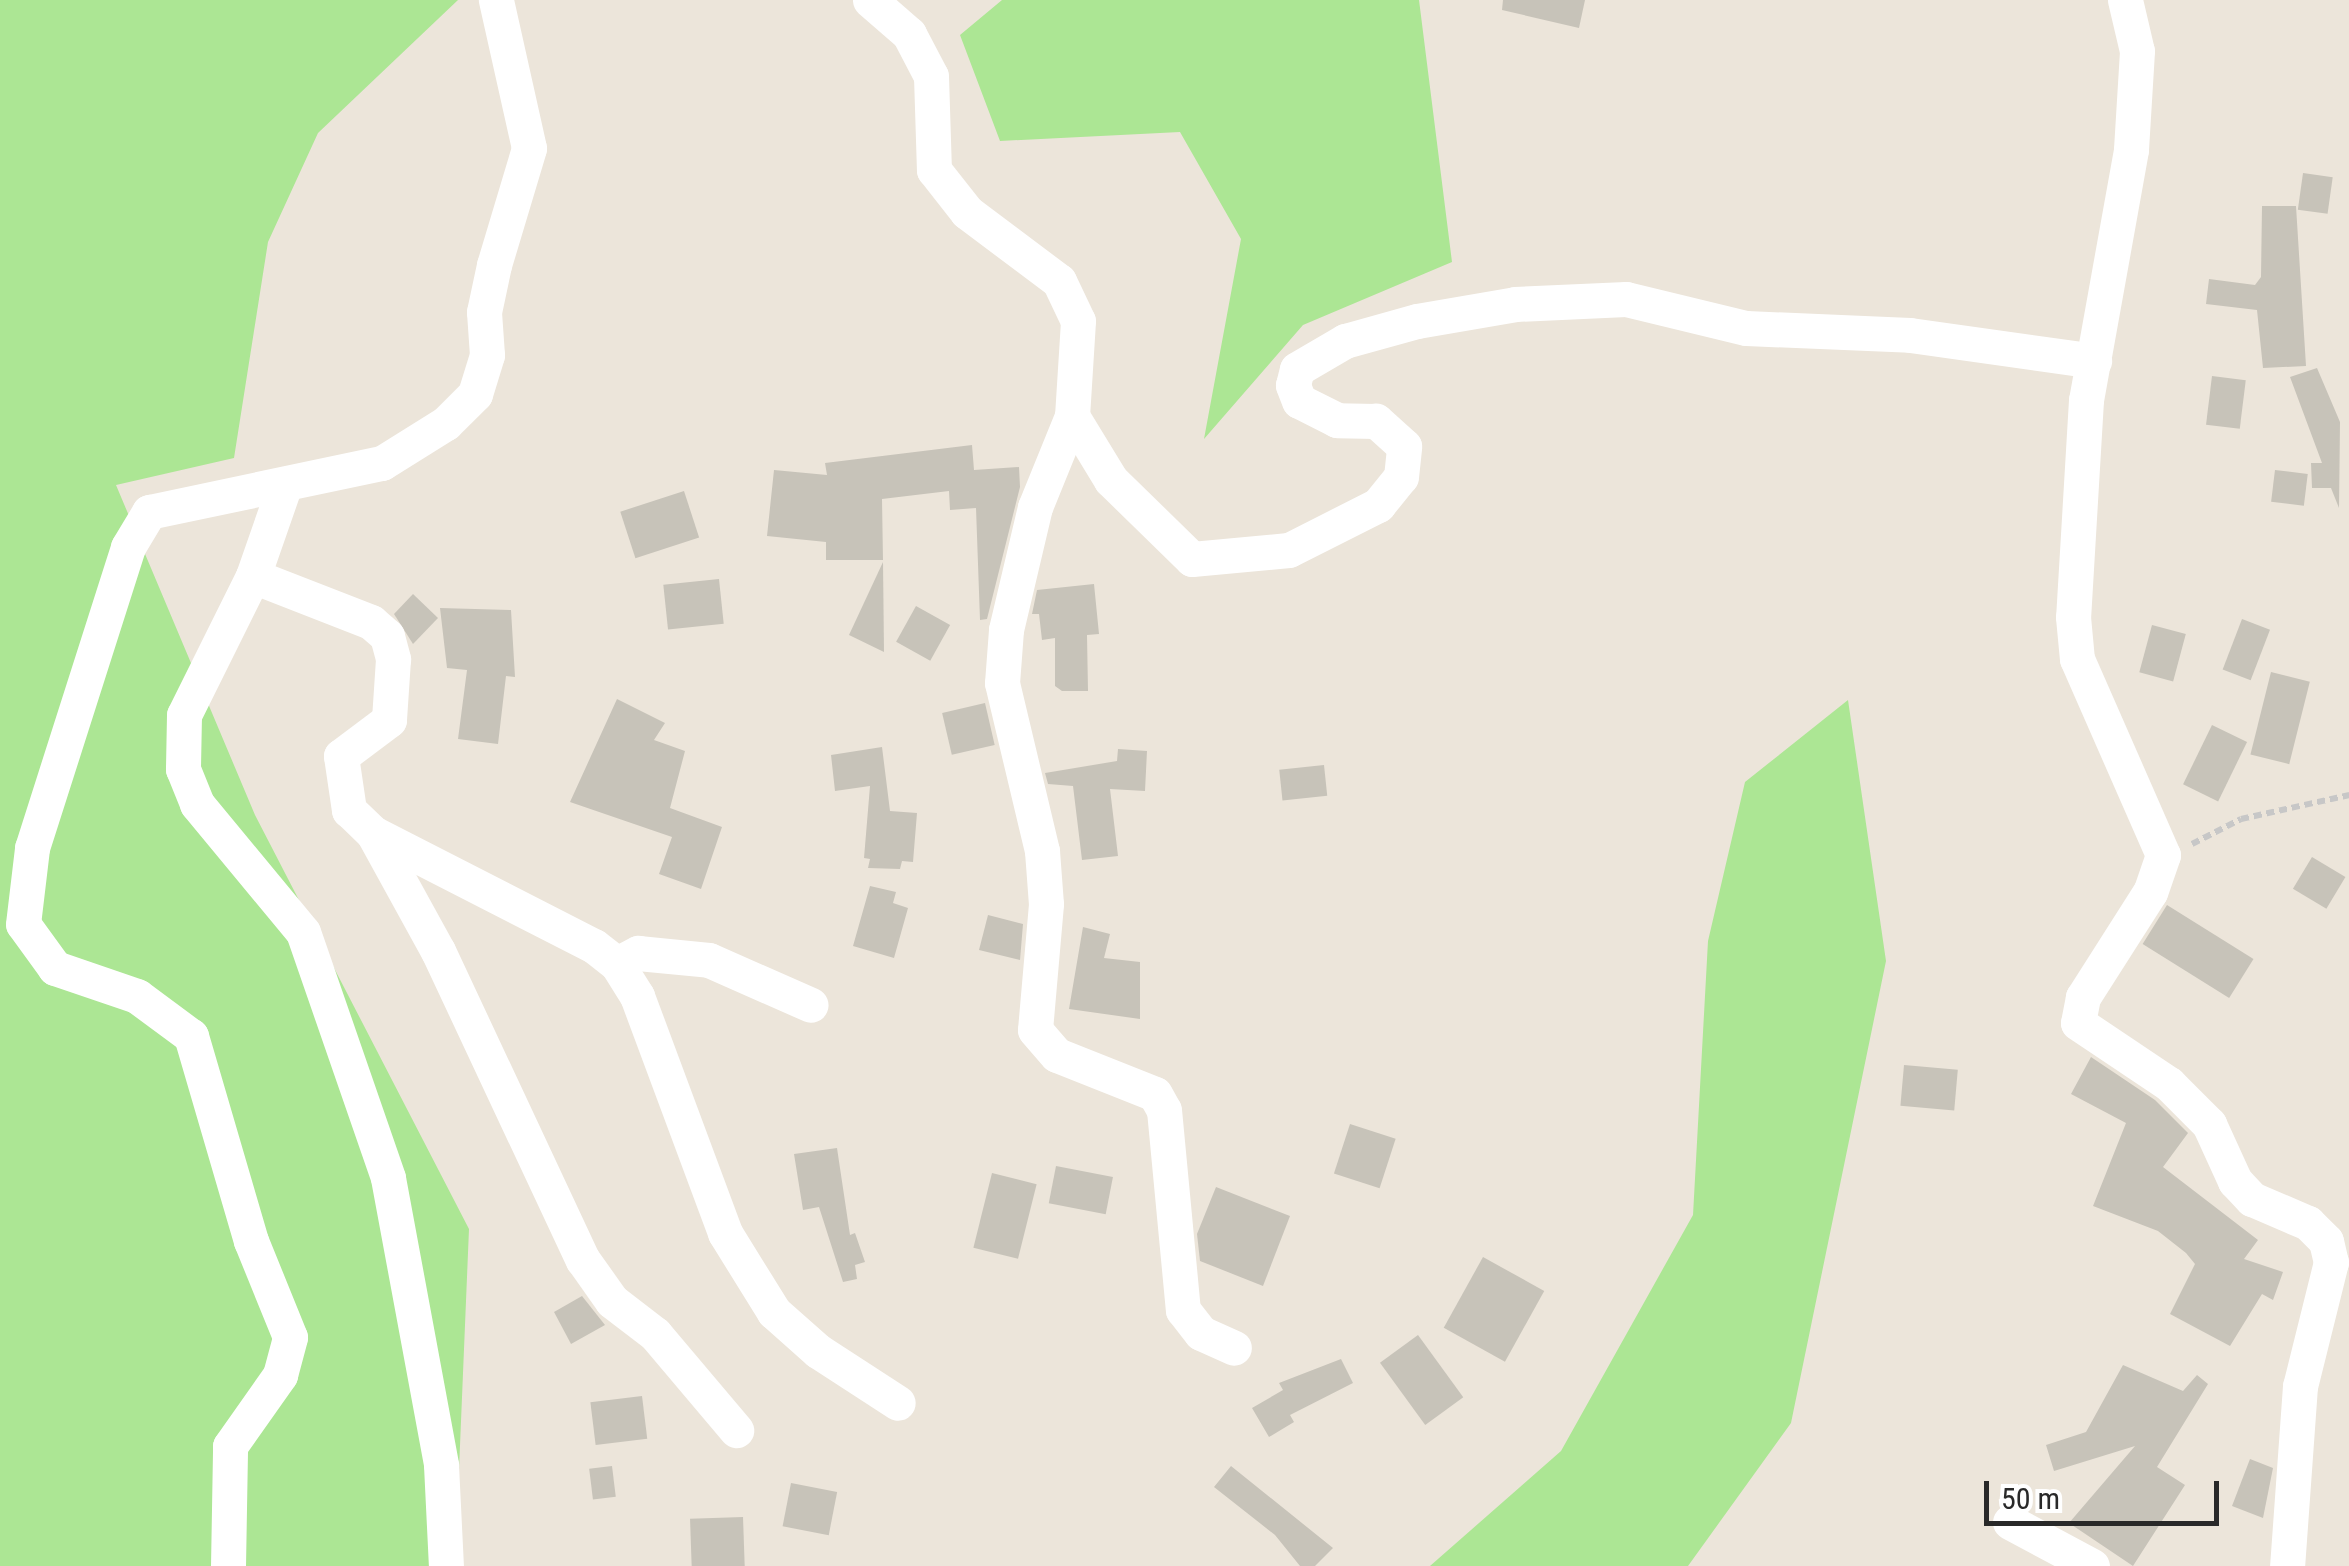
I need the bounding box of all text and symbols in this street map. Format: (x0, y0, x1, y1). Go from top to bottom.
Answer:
scale bar (1989, 1461, 2224, 1523)
text: 50 m (2001, 1481, 2060, 1516)

